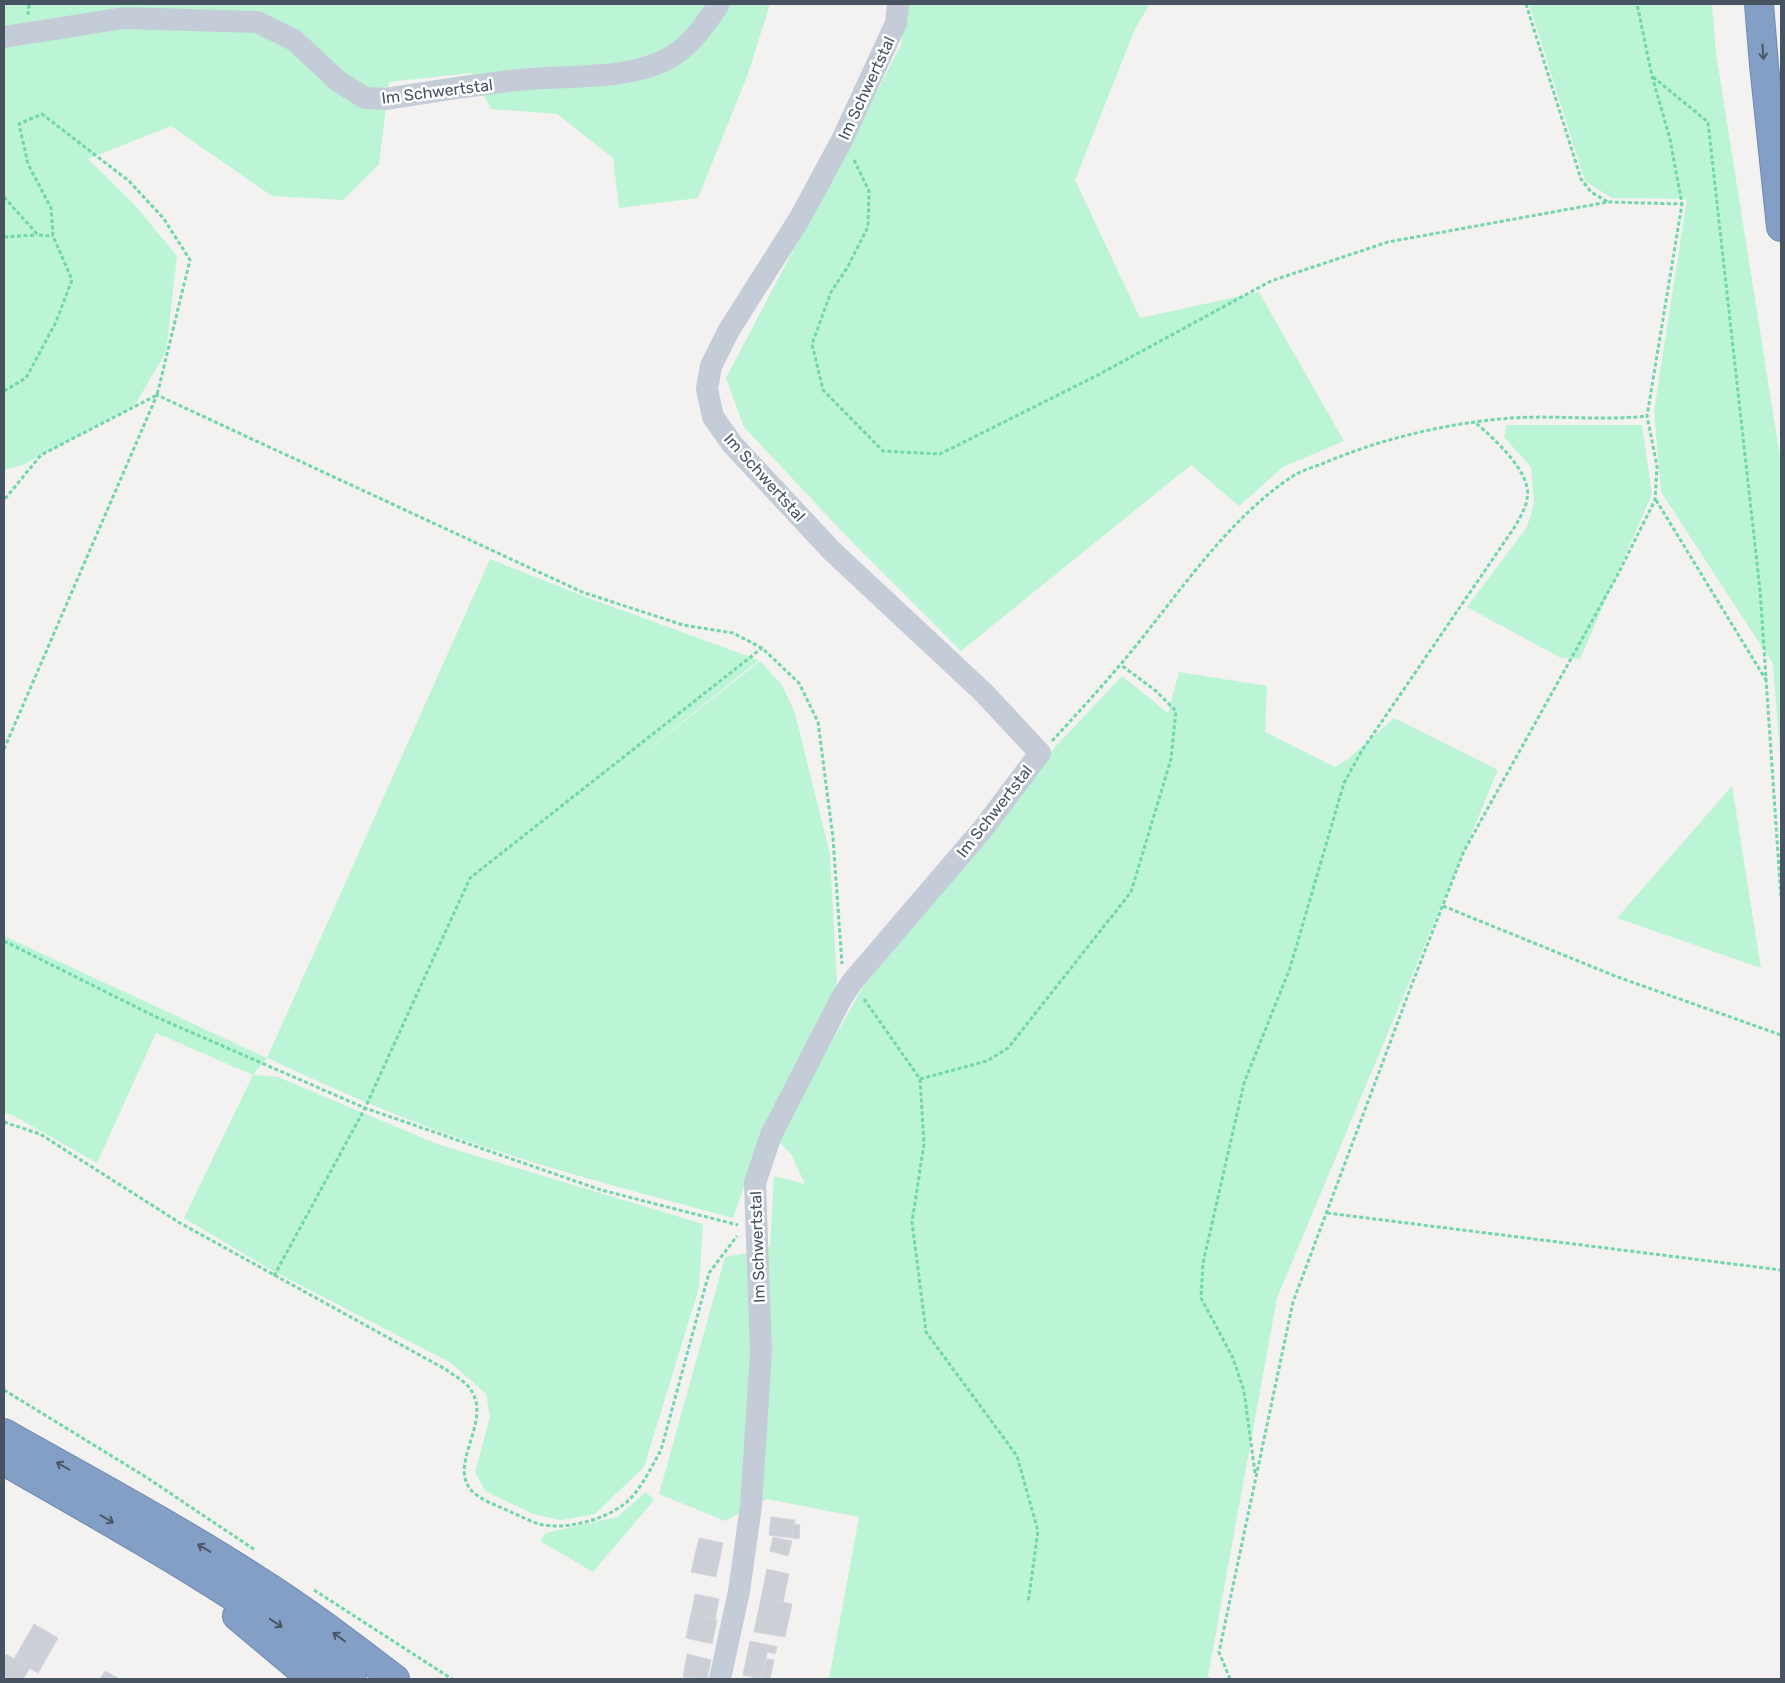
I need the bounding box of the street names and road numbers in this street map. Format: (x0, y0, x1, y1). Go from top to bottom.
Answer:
street label: Im Schwertstal (834, 33, 899, 143)
street label: Im Schwertstal (380, 75, 494, 108)
street label: Im Schwertstal (720, 429, 809, 525)
street label: Im Schwertstal (952, 761, 1036, 861)
street label: Im Schwertstal (746, 1191, 769, 1303)

